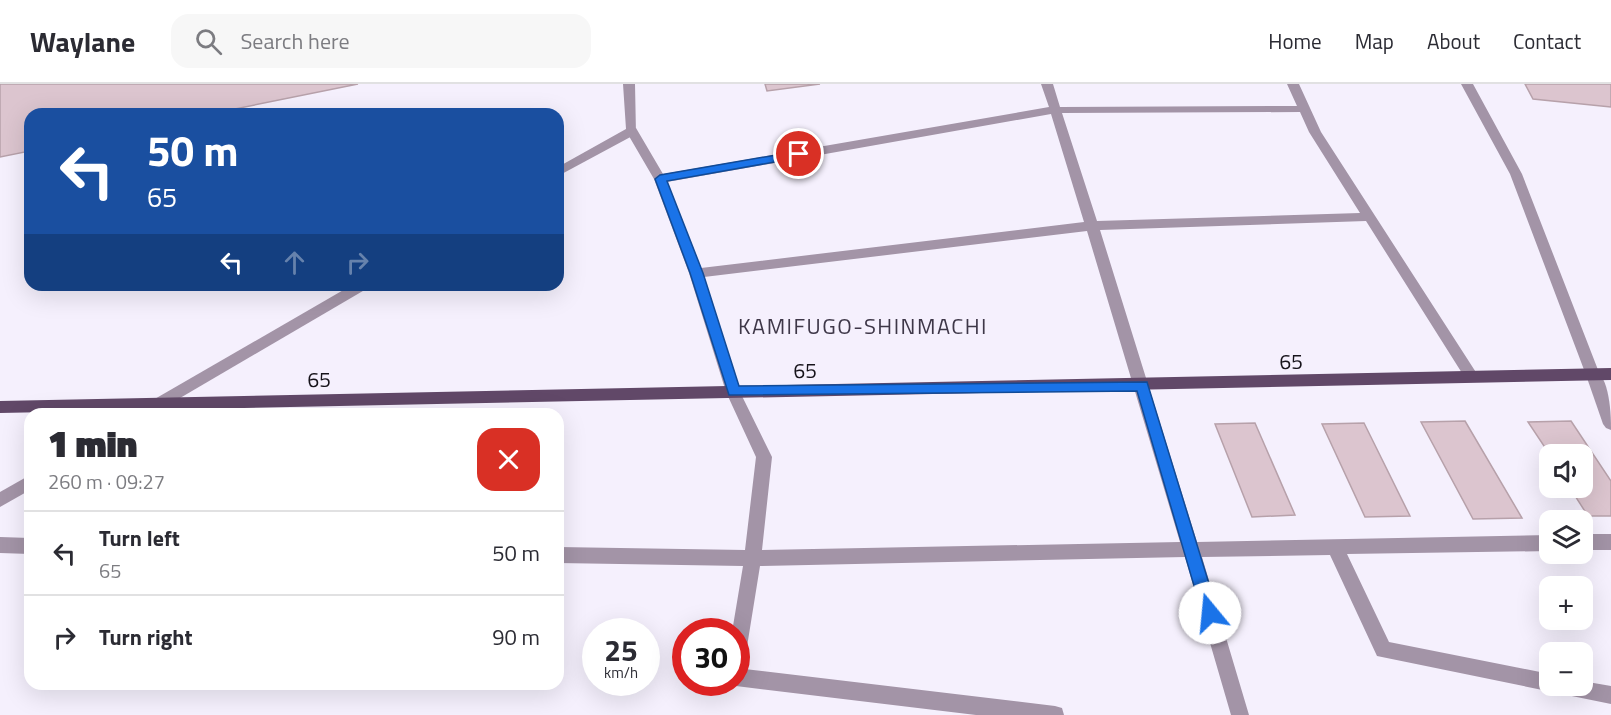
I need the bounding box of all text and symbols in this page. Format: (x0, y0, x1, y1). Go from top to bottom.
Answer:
search box (171, 14, 591, 68)
text: Waylane (30, 20, 135, 63)
text: Search here (240, 24, 350, 58)
icon: search (192, 25, 225, 58)
text: Home (1268, 25, 1322, 57)
text: Map (1355, 25, 1394, 57)
text: About (1427, 25, 1480, 57)
text: Contact (1513, 25, 1581, 57)
text: 50 m (147, 118, 239, 182)
pin (773, 128, 824, 179)
icon: left (48, 132, 126, 210)
icon: arrive (782, 137, 815, 170)
text: 65 (147, 176, 177, 217)
icon: left (215, 246, 248, 279)
icon: ahead (278, 246, 311, 279)
icon: right (341, 246, 374, 279)
district label: KAMIFUGO-SHINMACHI (738, 309, 988, 343)
street label: 65 (1279, 345, 1303, 377)
street label: 65 (793, 354, 817, 386)
street label: 65 (307, 363, 331, 395)
text: 1 min (48, 416, 137, 471)
button: close (477, 428, 540, 491)
map controls (1539, 444, 1593, 696)
button: sound (1539, 444, 1593, 498)
text: 260 m · 09:27 (48, 466, 165, 497)
button: layers (1539, 510, 1593, 564)
text: Turn left (99, 521, 180, 555)
text: 50 m (492, 536, 540, 570)
icon: left (48, 537, 81, 570)
text: 65 (99, 555, 121, 586)
button: + (1539, 576, 1593, 630)
position arrow (1178, 581, 1242, 645)
speed limit sign: 30 (672, 618, 750, 696)
text: Turn right (99, 620, 193, 654)
text: 90 m (492, 620, 540, 654)
icon: right (48, 621, 81, 654)
text: 25 (604, 627, 638, 673)
button: − (1539, 642, 1593, 696)
text: km/h (604, 661, 638, 684)

